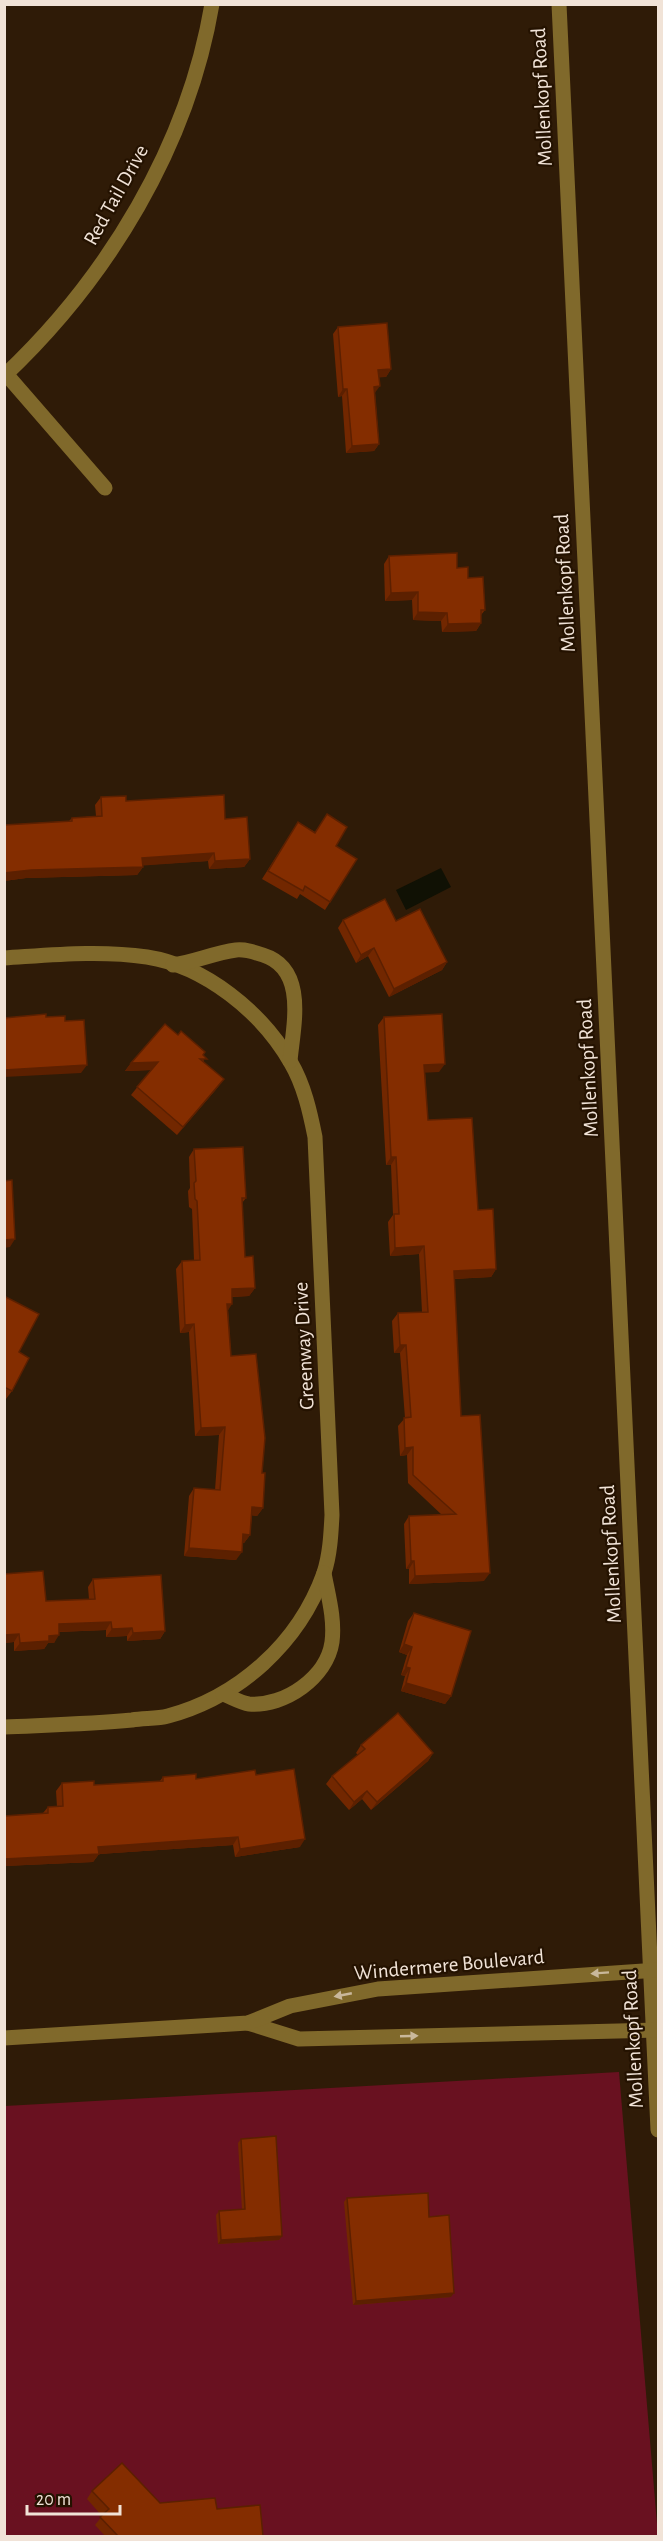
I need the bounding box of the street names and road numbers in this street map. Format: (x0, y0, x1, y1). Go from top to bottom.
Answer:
street label: Mollenkopf Road (528, 27, 556, 167)
street label: Red Tail Drive (80, 141, 152, 249)
street label: Mollenkopf Road (551, 513, 579, 653)
street label: Mollenkopf Road (574, 998, 602, 1138)
street label: Greenway Drive (290, 1281, 318, 1411)
street label: Mollenkopf Road (597, 1484, 625, 1624)
street label: Windermere Boulevard (353, 1946, 545, 1984)
street label: Mollenkopf Road (619, 1969, 647, 2109)

